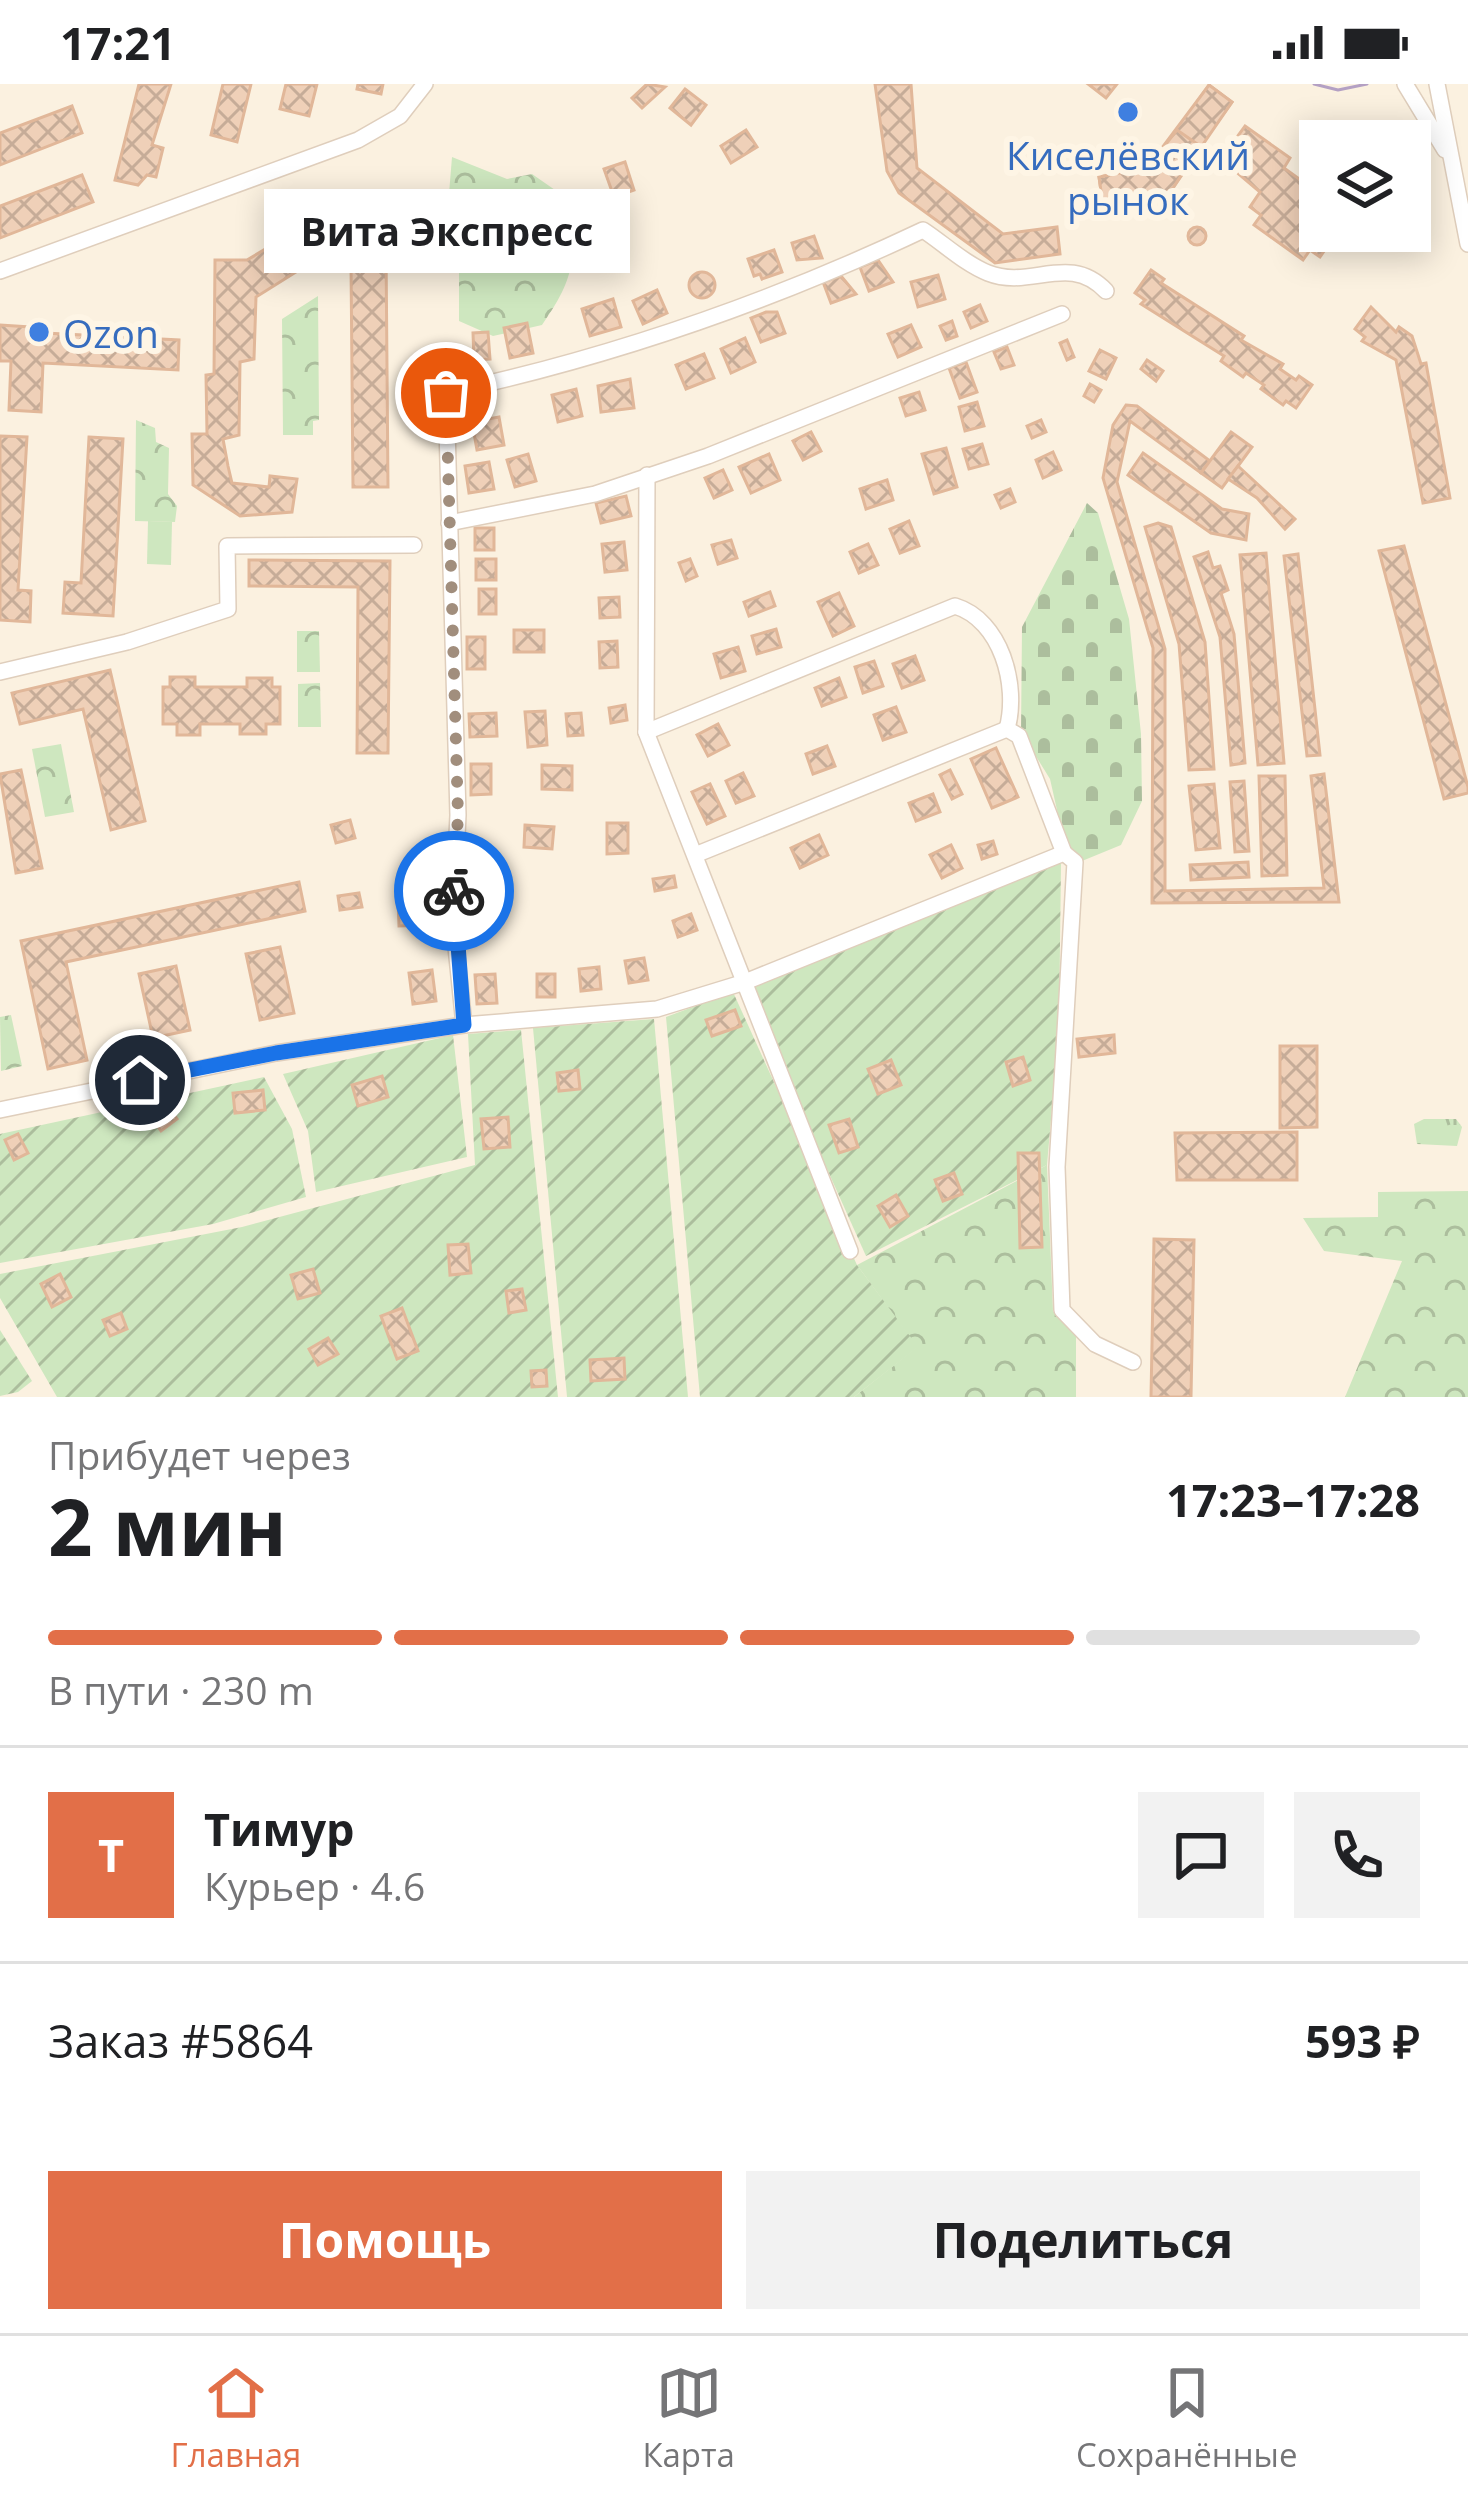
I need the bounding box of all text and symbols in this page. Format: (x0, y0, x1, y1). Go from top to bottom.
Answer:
text: 17:21 (60, 12, 176, 73)
marker: Киселёвский рынок (1115, 99, 1141, 125)
map controls (1299, 120, 1431, 252)
button: layers (1299, 120, 1431, 252)
place label: Киселёвский рынок (1006, 128, 1250, 226)
callout: Вита Экспресс (263, 189, 629, 273)
text: Вита Экспресс (301, 204, 593, 257)
place label: Ozon (63, 306, 159, 359)
marker: Ozon (26, 319, 52, 345)
pin (395, 342, 497, 444)
icon: bag (413, 360, 479, 426)
courier (394, 831, 514, 951)
icon: bike (421, 858, 487, 924)
pin (89, 1029, 191, 1131)
icon: home (107, 1047, 173, 1113)
text: Прибудет через (48, 1428, 351, 1481)
text: 17:23–17:28 (1166, 1469, 1420, 1530)
text: 2 мин (48, 1473, 287, 1579)
text: В пути · 230 m (48, 1663, 314, 1716)
button: chat (1138, 1792, 1264, 1918)
button: phone (1294, 1792, 1420, 1918)
text: Тимур (204, 1798, 355, 1859)
text: Т (98, 1824, 124, 1885)
text: Курьер · 4.6 (204, 1859, 425, 1912)
text: Заказ #5864 (48, 2010, 313, 2071)
text: 593 ₽ (1305, 2010, 1420, 2071)
button: Помощь (48, 2171, 722, 2309)
button: Поделиться (746, 2171, 1420, 2309)
tab: Главная (171, 2360, 301, 2477)
tab: Карта (642, 2360, 735, 2477)
tab: Сохранённые (1076, 2360, 1297, 2477)

